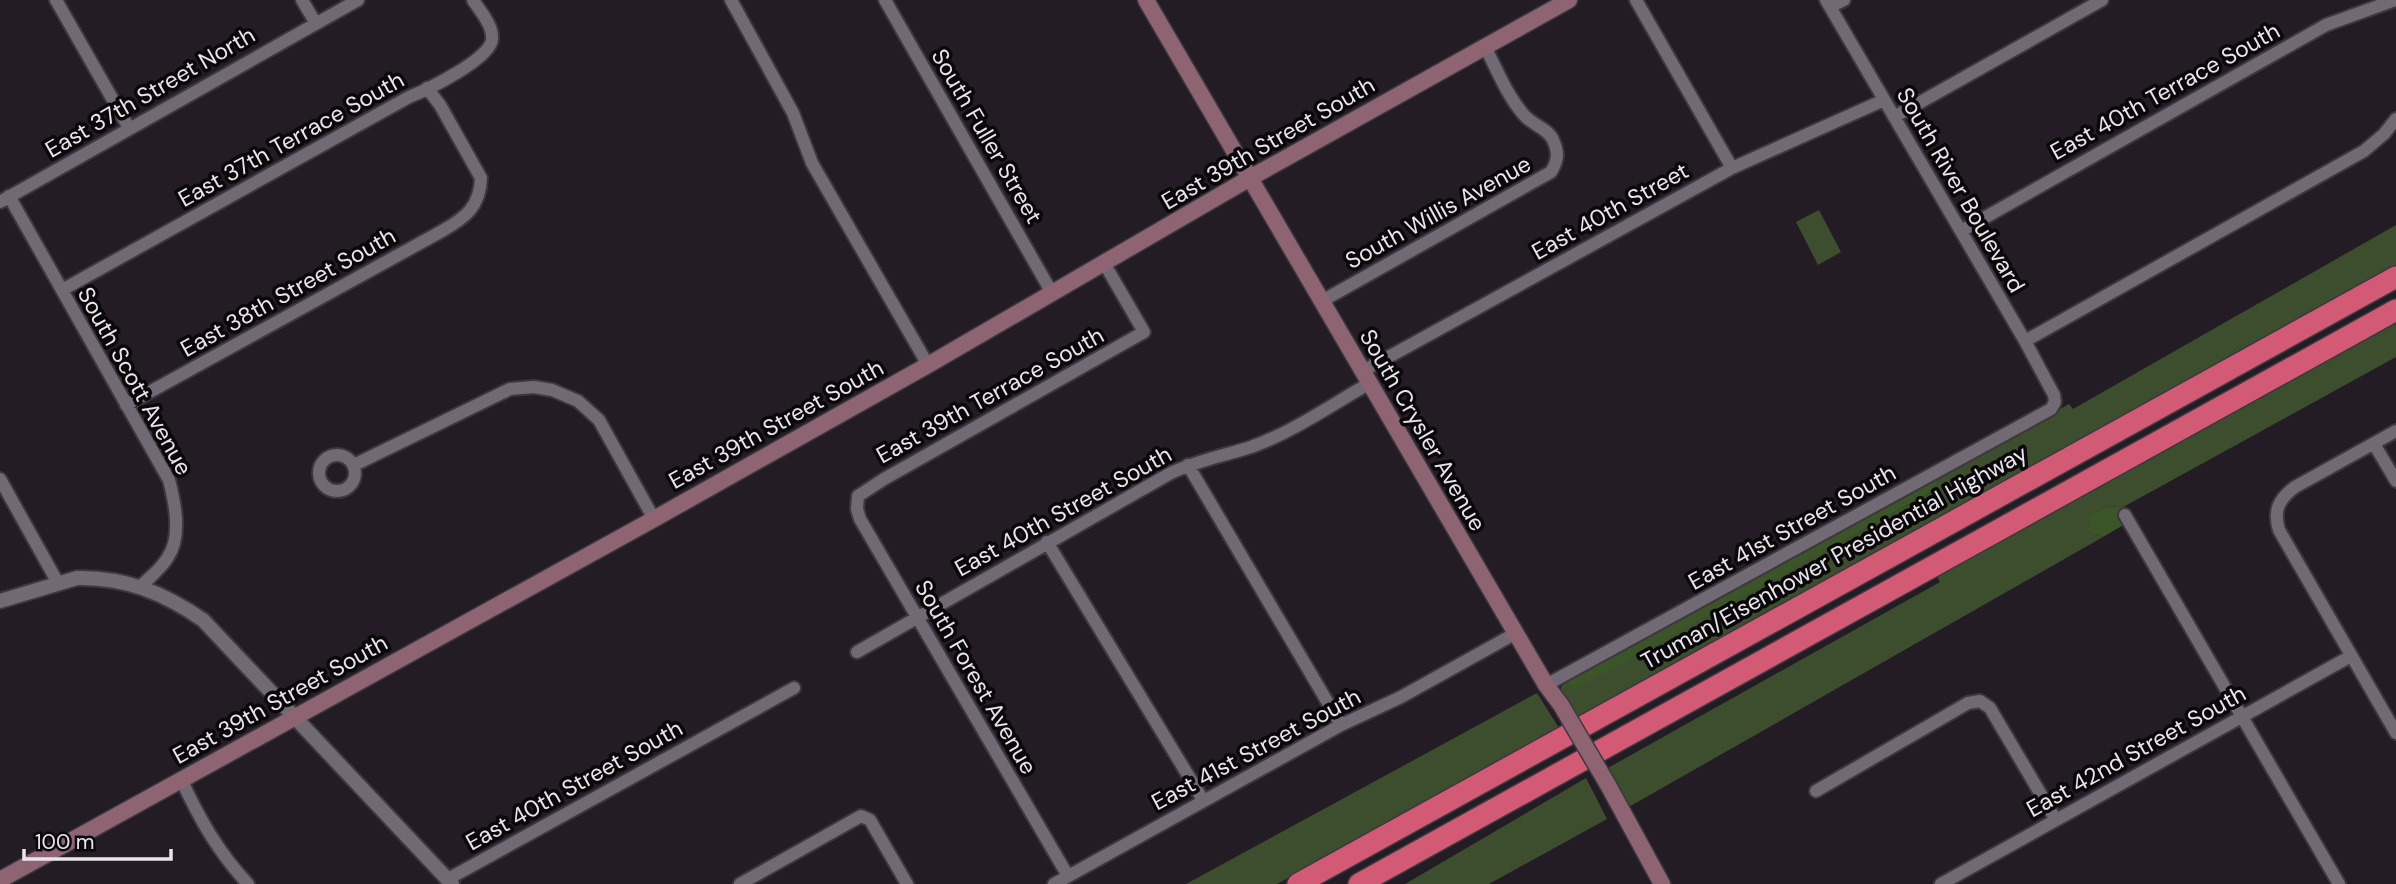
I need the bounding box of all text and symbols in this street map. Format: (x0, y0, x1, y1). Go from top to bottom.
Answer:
street label: East 40th Terrace South (2045, 15, 2285, 167)
street label: East 37th Street North (40, 20, 260, 164)
street label: South Fuller Street (925, 43, 1049, 229)
street label: East 37th Terrace South (173, 64, 409, 214)
street label: East 39th Street South (1156, 70, 1380, 216)
street label: South River Boulevard (1890, 82, 2032, 298)
street label: South Willis Avenue (1340, 148, 1536, 276)
street label: East 40th Street (1526, 155, 1694, 267)
street label: East 38th Street South (175, 220, 401, 364)
street label: South Scott Avenue (71, 282, 199, 480)
street label: East 39th Terrace South (871, 320, 1109, 470)
street label: South Crysler Avenue (1353, 324, 1493, 536)
street label: East 39th Street South (663, 352, 889, 496)
street label: Truman/Eisenhower Presidential Highway (1636, 438, 2033, 676)
street label: East 40th Street South (949, 439, 1177, 583)
street label: East 41st Street South (1683, 457, 1901, 597)
street label: South Forest Avenue (908, 574, 1044, 780)
street label: East 39th Street South (167, 627, 393, 771)
street label: East 42nd Street South (2021, 678, 2251, 824)
street label: East 41st Street South (1146, 681, 1366, 817)
street label: East 40th Street South (460, 713, 688, 857)
scale bar (24, 818, 172, 862)
text: 100 m (35, 828, 95, 856)

